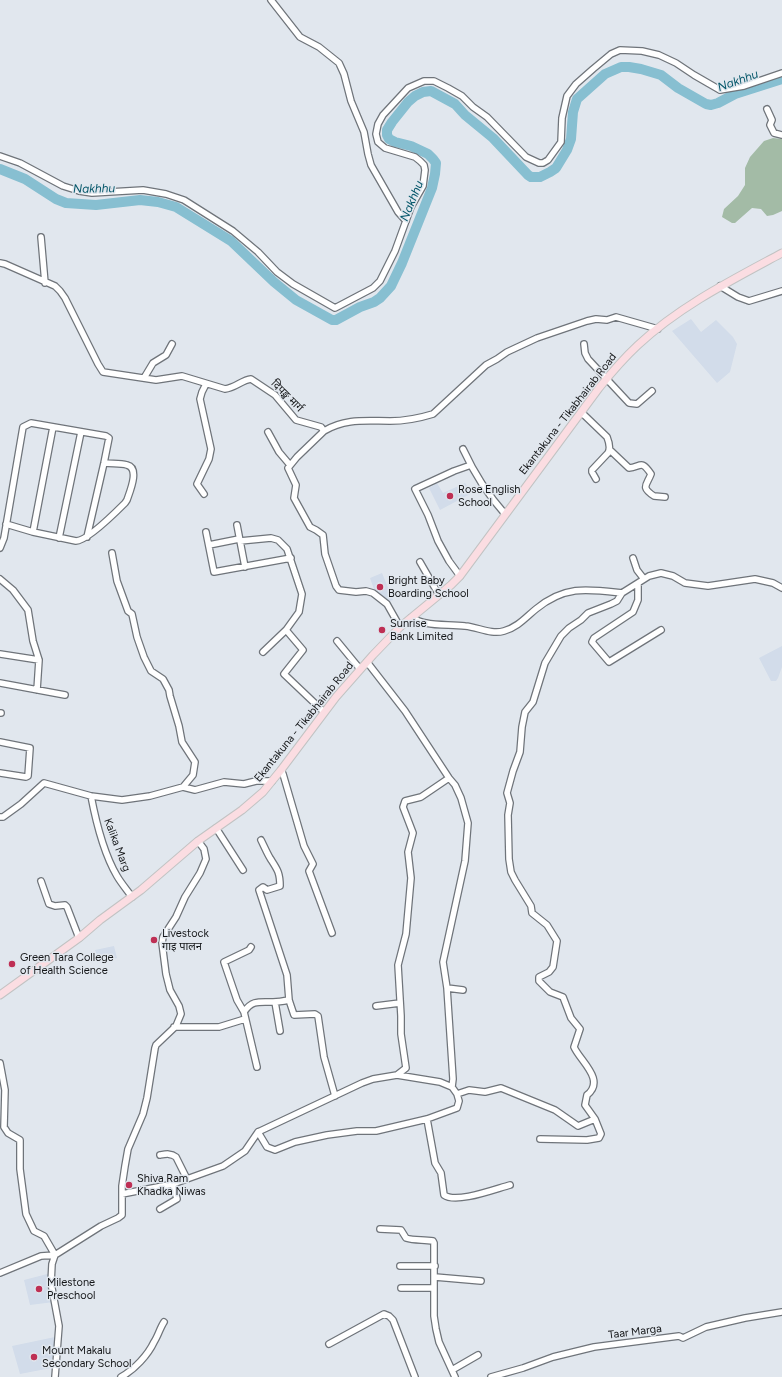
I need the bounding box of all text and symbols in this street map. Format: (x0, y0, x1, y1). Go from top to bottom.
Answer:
water label: Nakhhu (716, 67, 760, 95)
water label: Nakhhu (397, 179, 427, 223)
water label: Nakhhu (73, 181, 115, 197)
street label: Ekantakuna - Tikabhairab Road (516, 351, 620, 477)
street label: दिपङ्ख मार्ग (268, 377, 306, 415)
place label: Rose English School (458, 483, 520, 509)
marker: Rose English School (445, 491, 455, 501)
place label: Bright Baby Boarding School (388, 574, 469, 600)
marker: Bright Baby Boarding School (375, 582, 385, 592)
place label: Sunrise Bank Limited (390, 617, 453, 643)
marker: Sunrise Bank Limited (377, 625, 387, 635)
street label: Ekantakuna - Tikabhairab Road (252, 659, 356, 785)
street label: Kalika Marg (101, 817, 133, 873)
place label: Livestock गाइ पालन (162, 927, 209, 953)
marker: Livestock गाइ पालन (149, 935, 159, 945)
place label: Green Tara College of Health Science (20, 951, 114, 977)
marker: Green Tara College of Health Science (7, 959, 17, 969)
place label: Shiva Ram Khadka Niwas (137, 1172, 206, 1198)
marker: Shiva Ram Khadka Niwas (124, 1180, 134, 1190)
place label: Milestone Preschool (47, 1276, 95, 1302)
marker: Milestone Preschool (34, 1284, 44, 1294)
street label: Taar Marga (608, 1322, 662, 1342)
place label: Mount Makalu Secondary School (42, 1344, 132, 1370)
marker: Mount Makalu Secondary School (29, 1352, 39, 1362)

